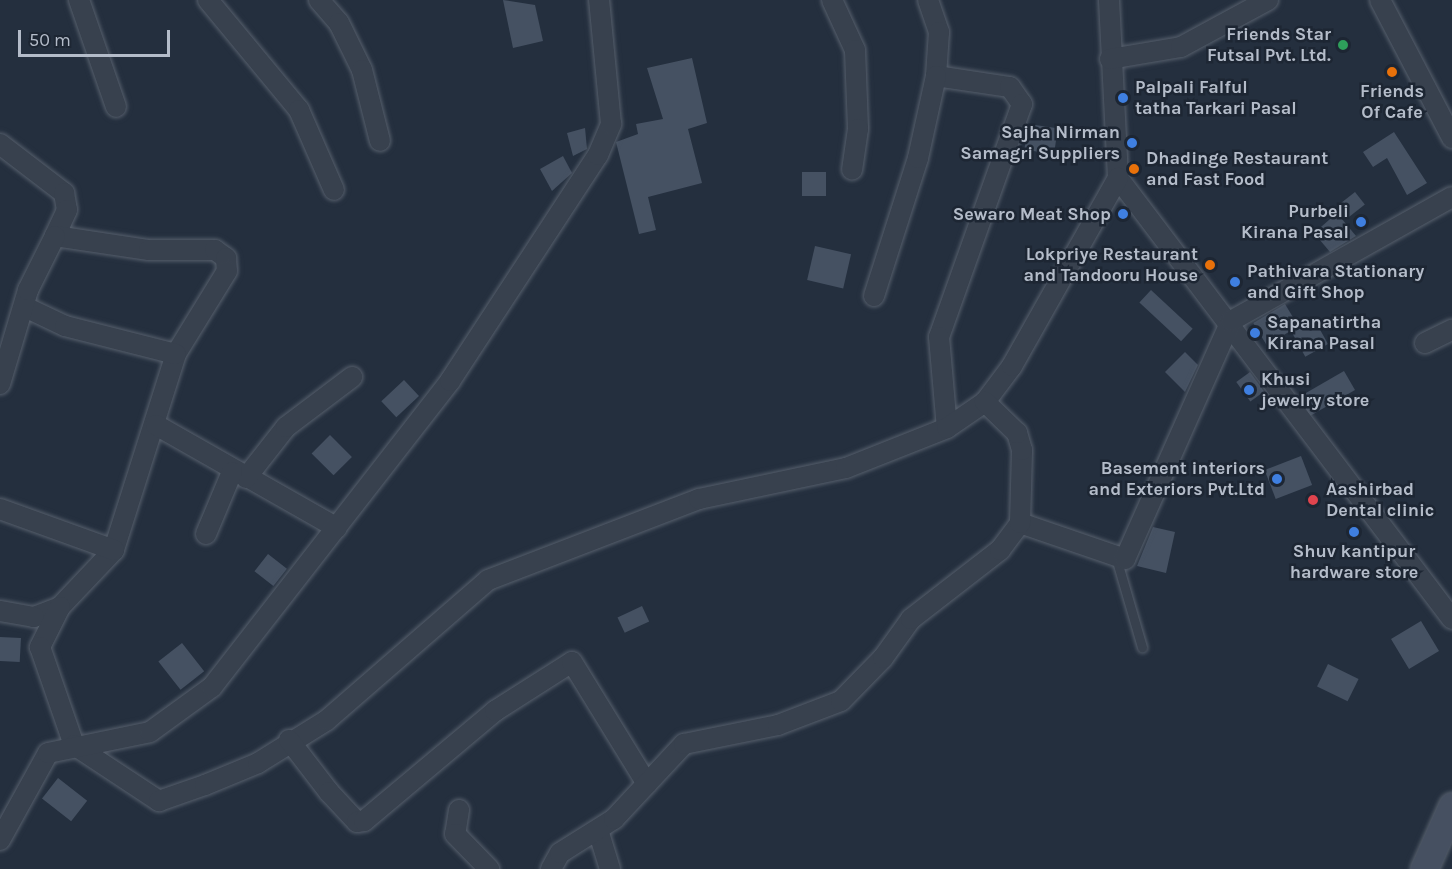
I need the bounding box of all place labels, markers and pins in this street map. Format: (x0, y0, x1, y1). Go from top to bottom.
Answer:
place label: Friends Star Futsal Pvt. Ltd. (1207, 24, 1331, 66)
marker: Friends Star Futsal Pvt. Ltd. (1336, 38, 1350, 52)
marker: Friends Of Cafe (1385, 65, 1399, 79)
place label: Palpali Falful tatha Tarkari Pasal (1135, 77, 1297, 119)
place label: Friends Of Cafe (1360, 81, 1424, 124)
marker: Palpali Falful tatha Tarkari Pasal (1116, 91, 1130, 105)
place label: Sajha Nirman Samagri Suppliers (960, 122, 1120, 164)
marker: Sajha Nirman Samagri Suppliers (1125, 136, 1139, 150)
place label: Dhadinge Restaurant and Fast Food (1146, 148, 1328, 190)
marker: Dhadinge Restaurant and Fast Food (1127, 162, 1141, 176)
place label: Purbeli Kirana Pasal (1241, 201, 1349, 244)
place label: Sewaro Meat Shop (953, 203, 1111, 225)
marker: Sewaro Meat Shop (1116, 207, 1130, 221)
marker: Purbeli Kirana Pasal (1354, 215, 1368, 229)
place label: Lokpriye Restaurant and Tandooru House (1024, 244, 1198, 286)
marker: Lokpriye Restaurant and Tandooru House (1203, 258, 1217, 272)
place label: Pathivara Stationary and Gift Shop (1247, 261, 1424, 304)
marker: Pathivara Stationary and Gift Shop (1228, 275, 1242, 289)
place label: Sapanatirtha Kirana Pasal (1267, 312, 1381, 354)
marker: Sapanatirtha Kirana Pasal (1248, 326, 1262, 340)
place label: Khusi jewelry store (1261, 369, 1369, 412)
marker: Khusi jewelry store (1242, 383, 1256, 397)
place label: Basement interiors and Exteriors Pvt.Ltd (1088, 458, 1265, 500)
marker: Basement interiors and Exteriors Pvt.Ltd (1270, 472, 1284, 486)
place label: Aashirbad Dental clinic (1326, 479, 1434, 522)
marker: Aashirbad Dental clinic (1304, 491, 1322, 509)
marker: Shuv kantipur hardware store (1347, 525, 1361, 539)
place label: Shuv kantipur hardware store (1290, 541, 1418, 584)

